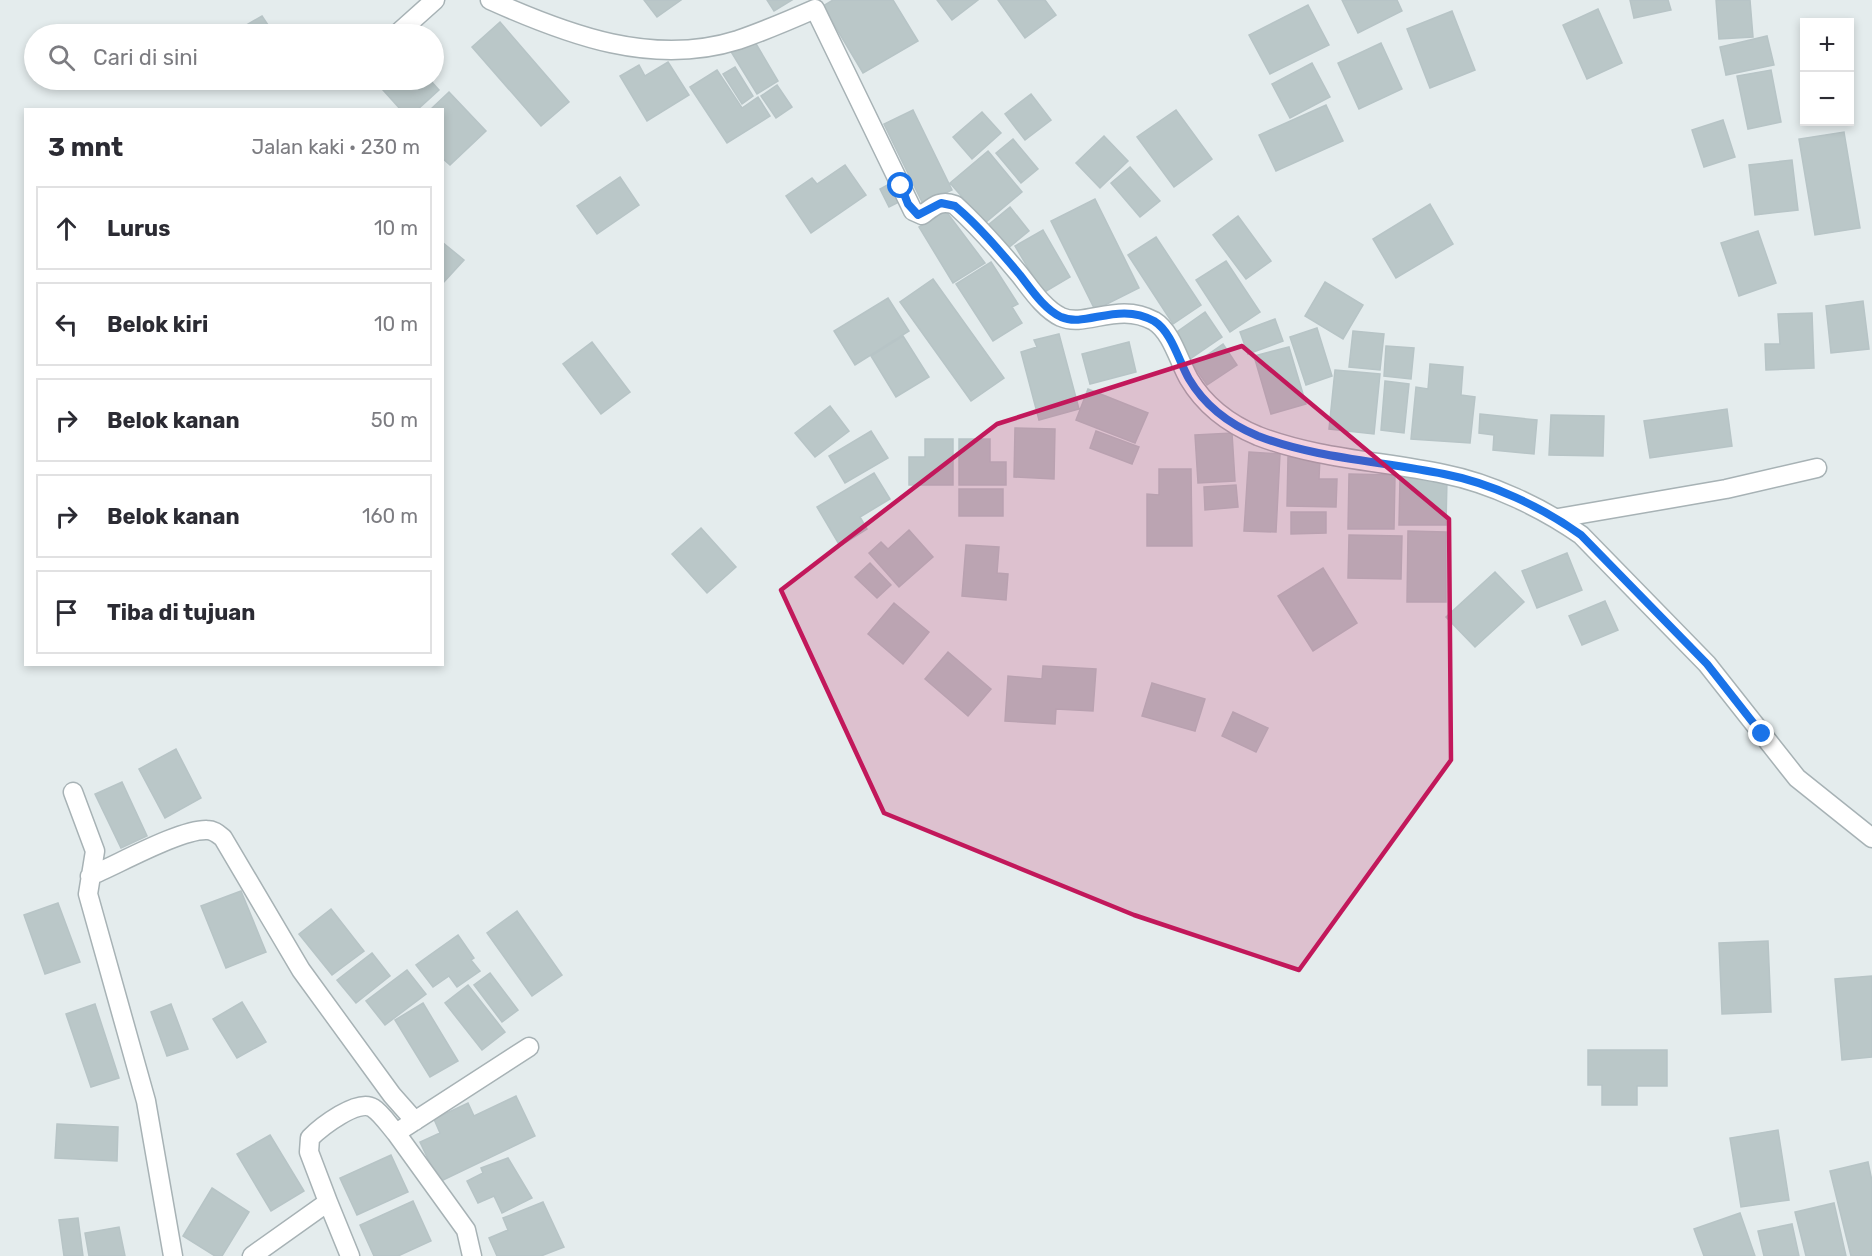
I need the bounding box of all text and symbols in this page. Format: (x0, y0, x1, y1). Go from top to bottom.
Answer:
map controls (1800, 18, 1854, 126)
button: + (1800, 18, 1854, 72)
search box (24, 24, 444, 90)
icon: search (45, 41, 78, 74)
text: Cari di sini (93, 44, 198, 71)
button: − (1800, 72, 1854, 126)
text: 3 mnt (48, 132, 123, 163)
text: Jalan kaki · 230 m (252, 135, 420, 159)
route start (887, 172, 913, 198)
icon: ahead (50, 212, 83, 245)
text: Lurus (107, 215, 170, 242)
text: 10 m (374, 216, 418, 240)
icon: left (50, 308, 83, 341)
text: Belok kiri (107, 311, 208, 338)
text: 10 m (374, 312, 418, 336)
icon: right (50, 404, 83, 437)
text: Belok kanan (107, 407, 240, 434)
text: 50 m (371, 408, 418, 432)
icon: right (50, 500, 83, 533)
text: Belok kanan (107, 503, 240, 530)
text: 160 m (362, 504, 418, 528)
icon: arrive (50, 596, 83, 629)
text: Tiba di tujuan (107, 599, 255, 626)
route end (1748, 720, 1774, 746)

